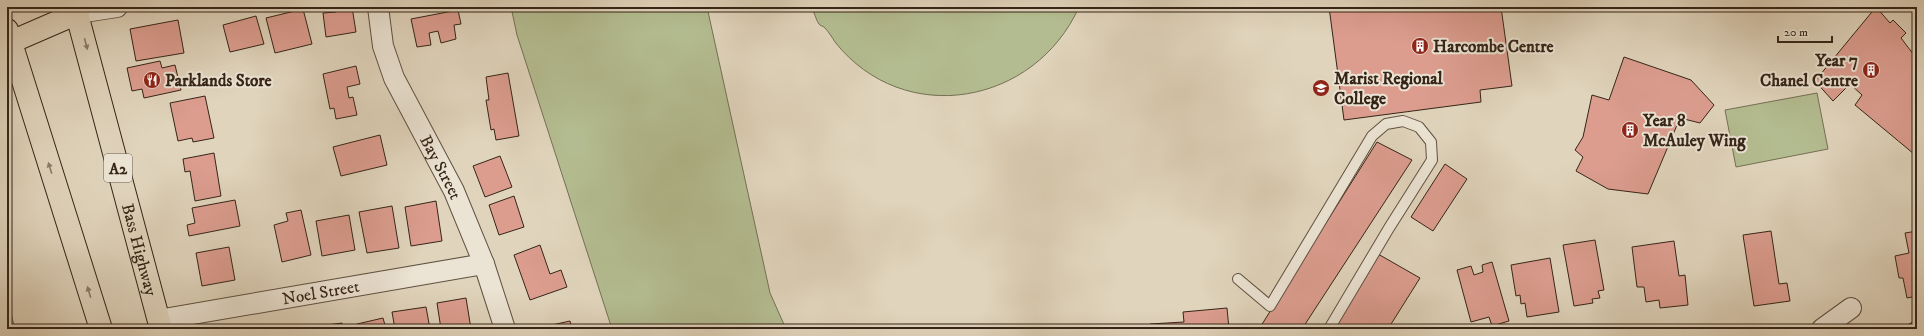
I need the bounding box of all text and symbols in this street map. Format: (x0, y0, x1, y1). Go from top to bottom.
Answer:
scale bar (1778, 18, 1832, 44)
text: 20 m (1784, 25, 1808, 40)
building icon: Harcombe Centre (1410, 36, 1430, 56)
place label: Harcombe Centre (1433, 36, 1554, 58)
one-way arrow (83, 39, 89, 51)
place label: Year 7 Chanel Centre (1760, 50, 1858, 92)
building icon: Year 7 Chanel Centre (1861, 60, 1881, 80)
place label: Marist Regional College (1334, 68, 1444, 110)
restaurant icon: Parklands Store (142, 70, 162, 90)
place label: Parklands Store (165, 70, 272, 92)
school or university icon: Marist Regional College (1311, 78, 1331, 98)
place label: Year 8 McAuley Wing (1642, 110, 1746, 152)
building icon: Year 8 McAuley Wing (1620, 120, 1640, 140)
street label: Bay Street (414, 132, 466, 203)
road number: A2 (104, 154, 132, 182)
one-way arrow (47, 161, 53, 173)
street label: Bass Highway (116, 201, 162, 299)
street label: Noel Street (281, 276, 362, 310)
one-way arrow (86, 285, 92, 297)

